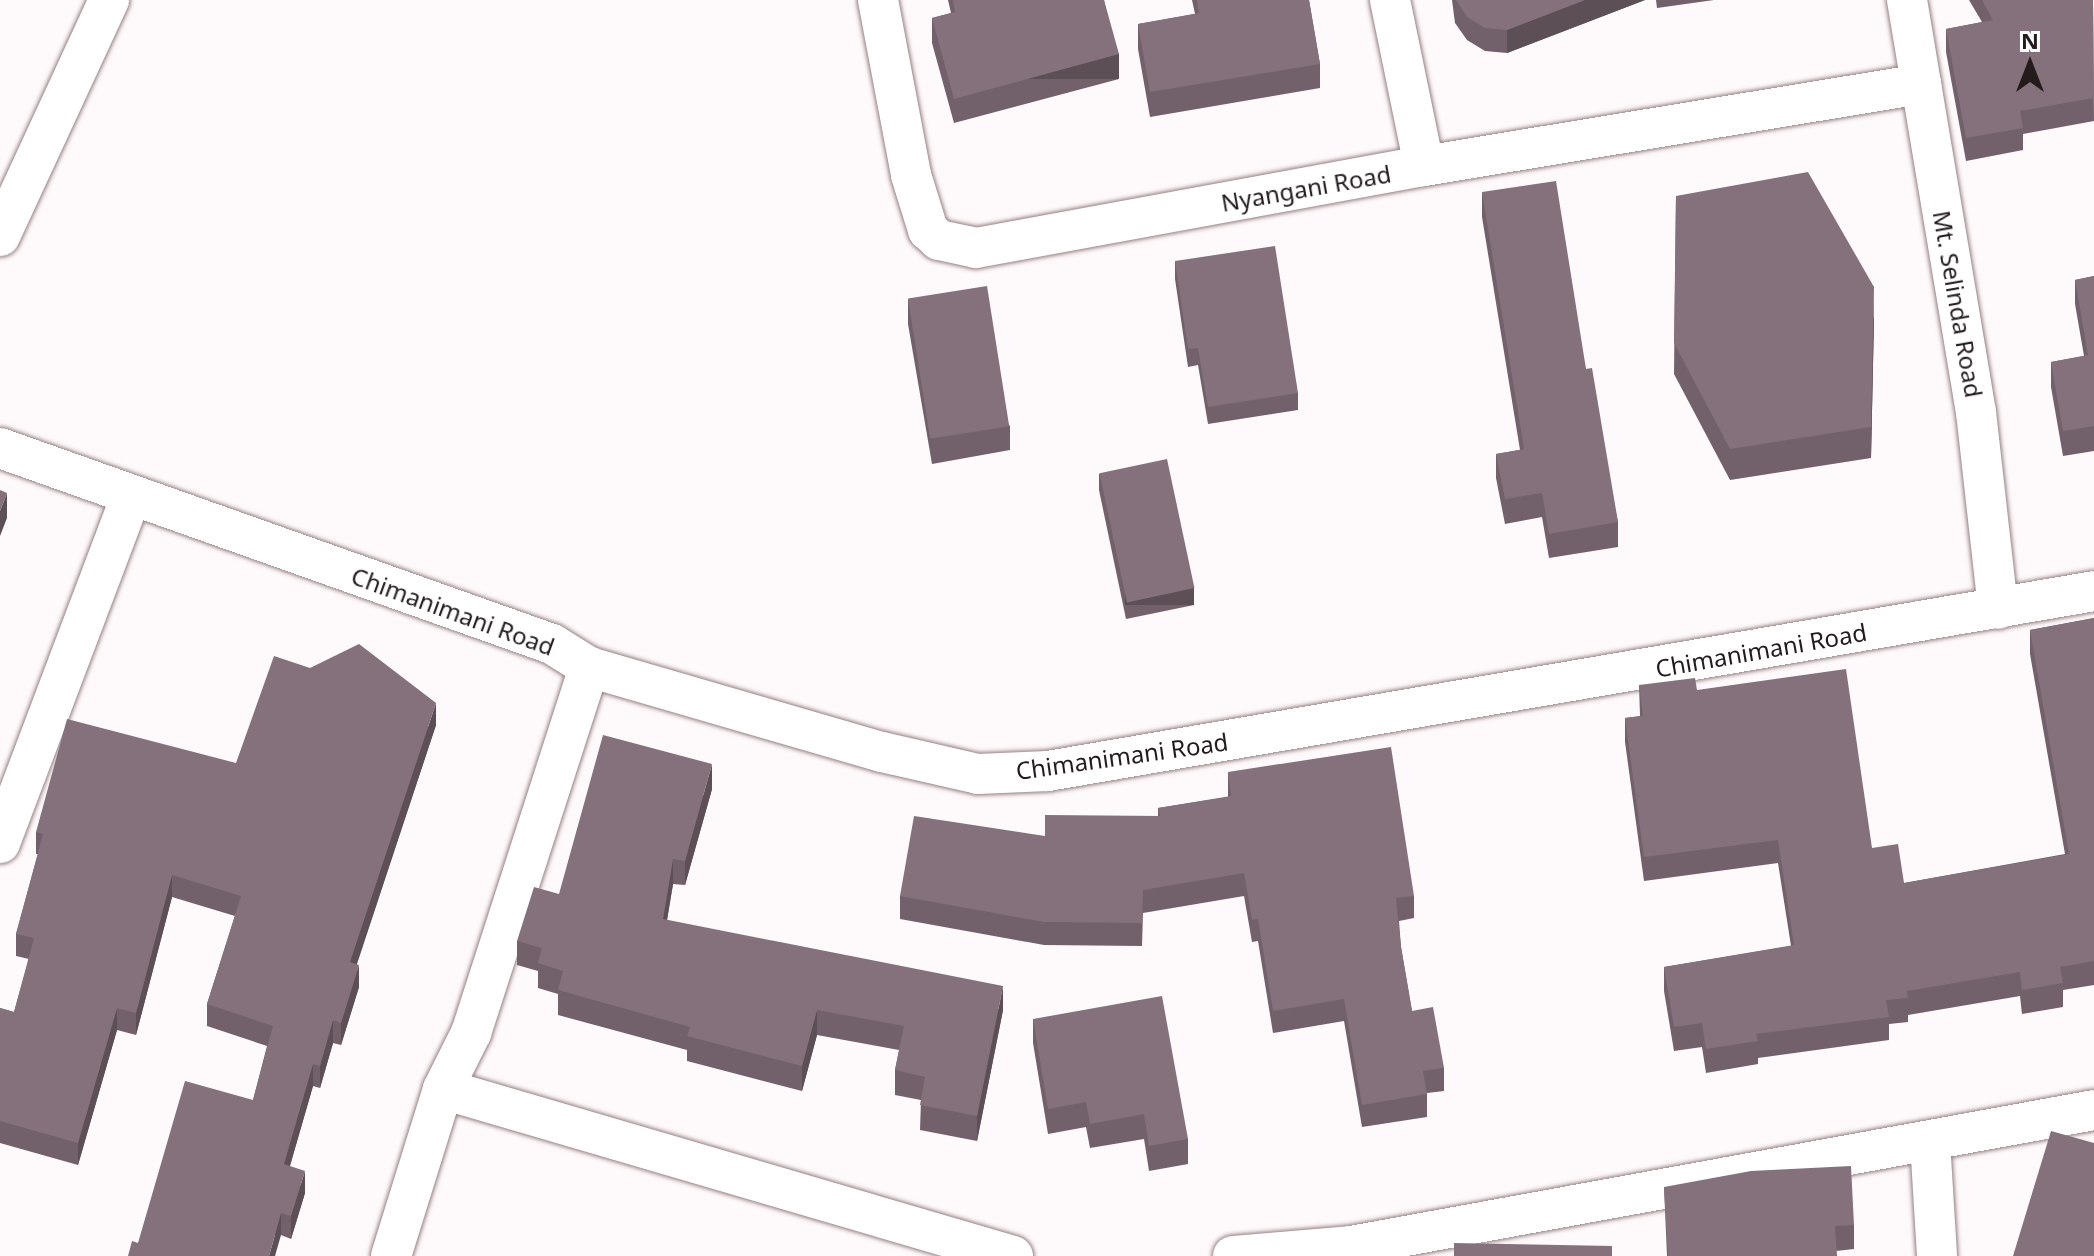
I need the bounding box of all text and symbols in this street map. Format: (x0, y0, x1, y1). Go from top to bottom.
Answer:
north arrow (1990, 24, 2070, 104)
text: N (2021, 25, 2039, 55)
street label: Nyangani Road (1219, 159, 1393, 217)
street label: Mt. Selinda Road (1927, 208, 1989, 400)
street label: Chimanimani Road (348, 561, 558, 661)
street label: Chimanimani Road (1653, 617, 1869, 683)
street label: Chimanimani Road (1014, 727, 1230, 785)

